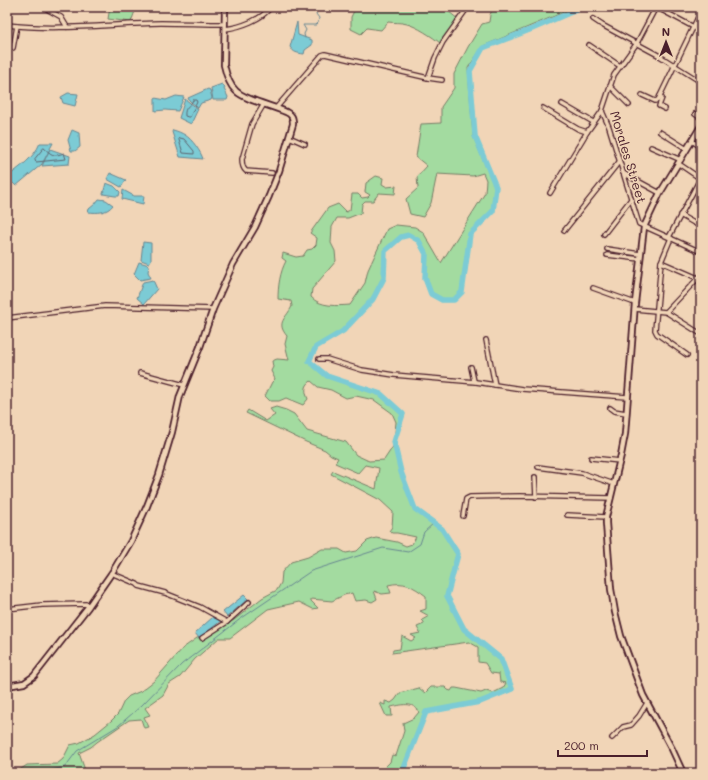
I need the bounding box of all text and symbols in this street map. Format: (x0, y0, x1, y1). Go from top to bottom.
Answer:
north arrow (646, 22, 686, 62)
text: N (662, 24, 670, 39)
street label: Morales Street (607, 109, 651, 206)
scale bar (558, 732, 647, 758)
text: 200 m (564, 737, 599, 753)

